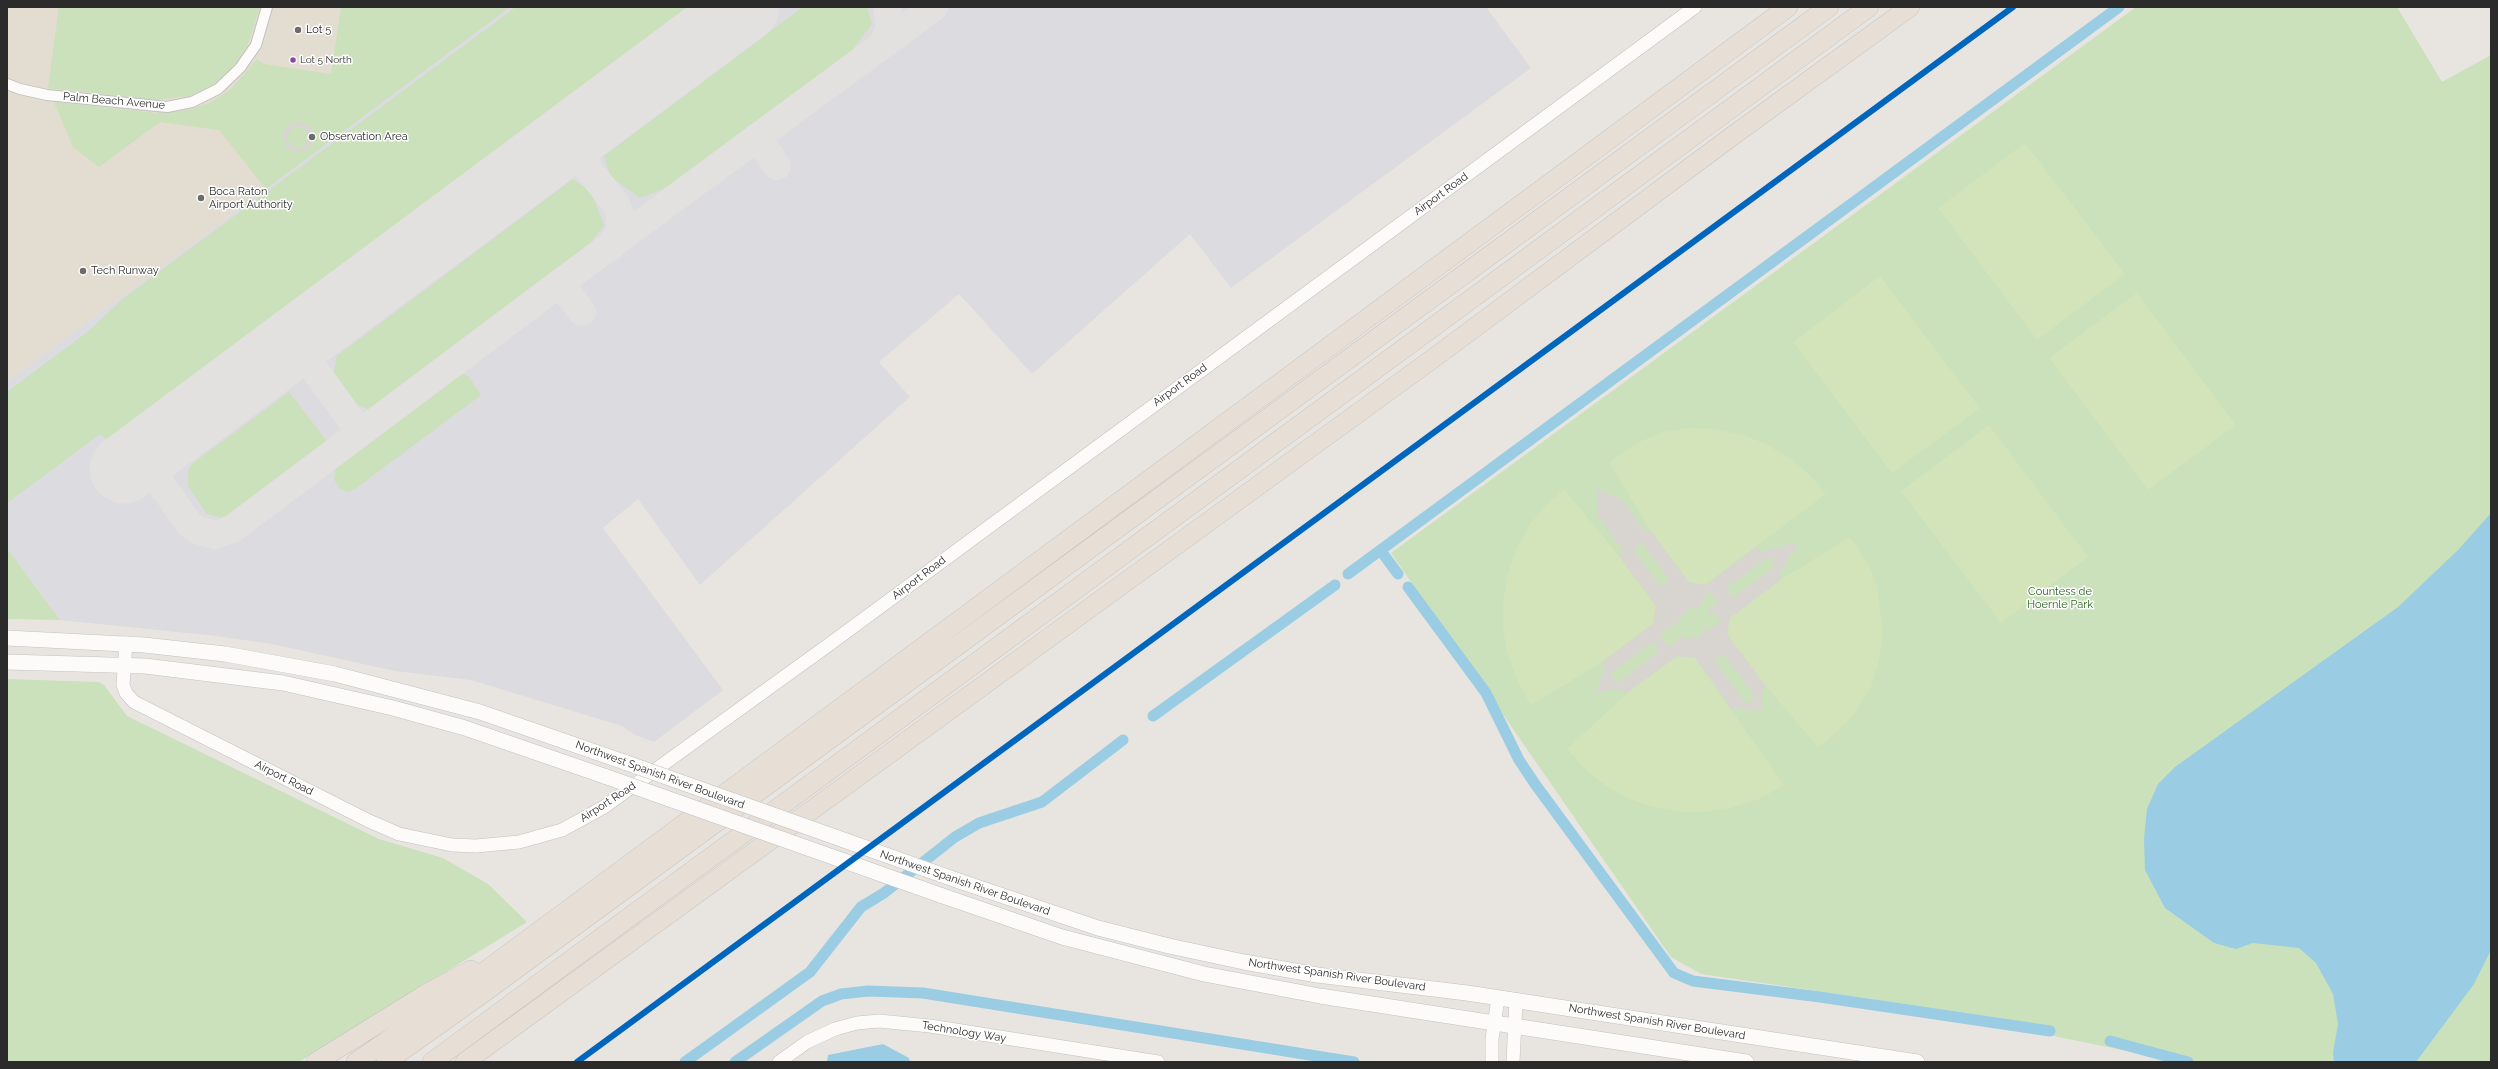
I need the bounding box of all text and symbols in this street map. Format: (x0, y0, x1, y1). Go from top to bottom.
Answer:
place label: Lot 5 (306, 23, 331, 37)
marker: Lot 5 (293, 25, 303, 35)
place label: Lot 5 North (300, 54, 352, 66)
marker: Lot 5 North (288, 55, 298, 65)
street label: Palm Beach Avenue (62, 90, 166, 112)
place label: Observation Area (320, 130, 408, 144)
marker: Observation Area (307, 132, 317, 142)
street label: Airport Road (1411, 170, 1471, 218)
place label: Boca Raton Airport Authority (209, 185, 293, 211)
marker: Boca Raton Airport Authority (196, 193, 206, 203)
place label: Tech Runway (91, 264, 159, 278)
marker: Tech Runway (78, 266, 88, 276)
street label: Airport Road (1150, 361, 1210, 409)
street label: Airport Road (890, 554, 948, 602)
park label: Countess de Hoernle Park (2027, 585, 2093, 611)
street label: Northwest Spanish River Boulevard (574, 738, 746, 812)
street label: Airport Road (253, 758, 315, 798)
street label: Airport Road (578, 779, 638, 825)
street label: Northwest Spanish River Boulevard (878, 848, 1052, 918)
street label: Northwest Spanish River Boulevard (1248, 956, 1426, 994)
street label: Northwest Spanish River Boulevard (1568, 1001, 1746, 1043)
street label: Technology Way (921, 1019, 1007, 1045)

